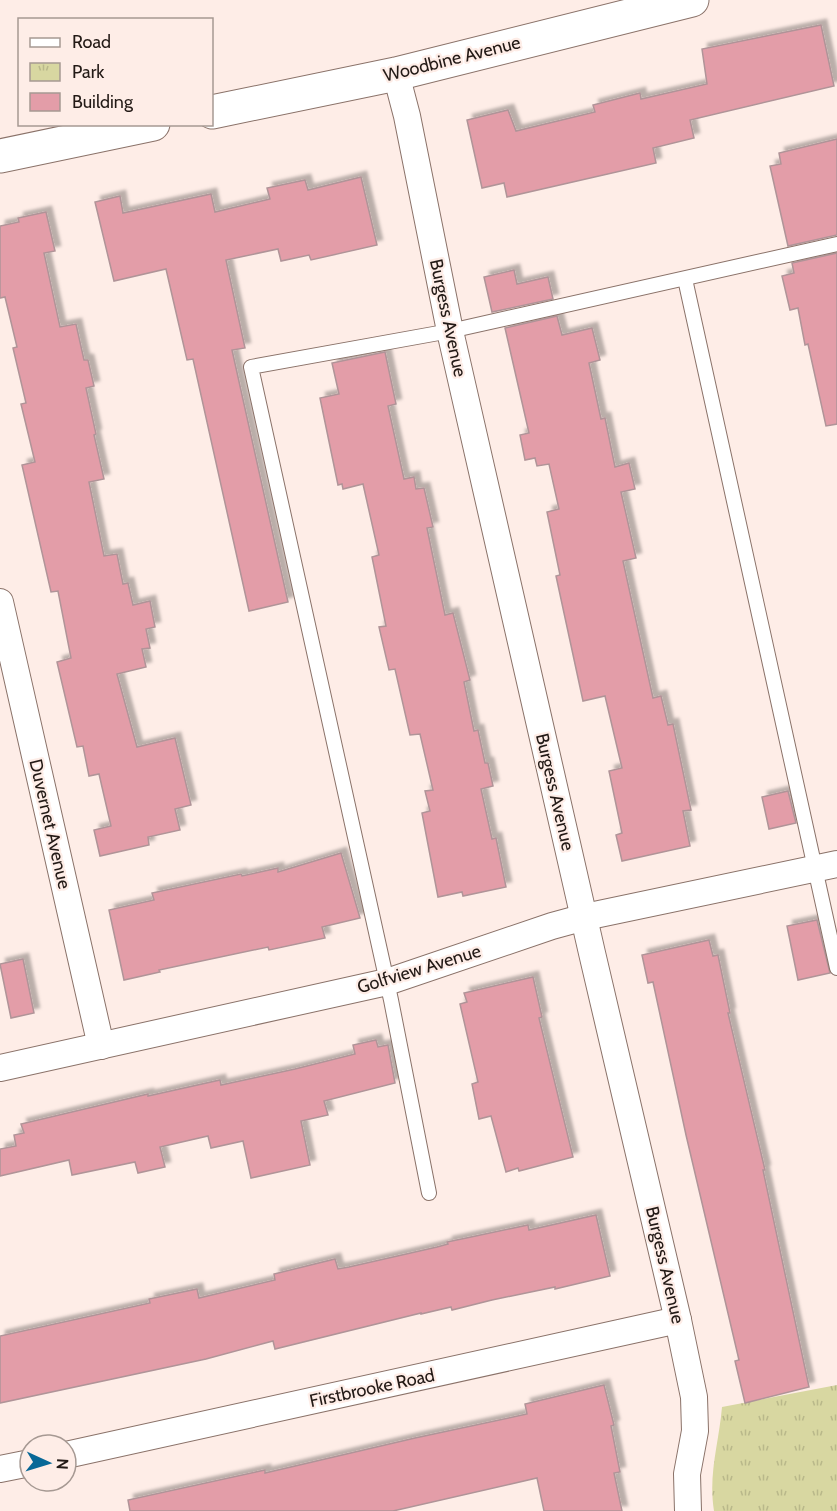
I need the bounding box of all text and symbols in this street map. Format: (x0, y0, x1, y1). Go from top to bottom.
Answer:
legend (18, 18, 213, 126)
text: Road (72, 31, 111, 53)
street label: Woodbine Avenue (381, 31, 523, 87)
text: Park (72, 61, 105, 83)
text: Building (72, 91, 134, 113)
street label: Burgess Avenue (425, 257, 471, 379)
street label: Burgess Avenue (531, 731, 579, 853)
street label: Duvernet Avenue (24, 757, 76, 891)
street label: Golfview Avenue (354, 940, 484, 998)
street label: Burgess Avenue (641, 1204, 689, 1326)
street label: Firstbrooke Road (307, 1364, 437, 1412)
north arrow (18, 1433, 78, 1493)
text: N (53, 1458, 72, 1470)

